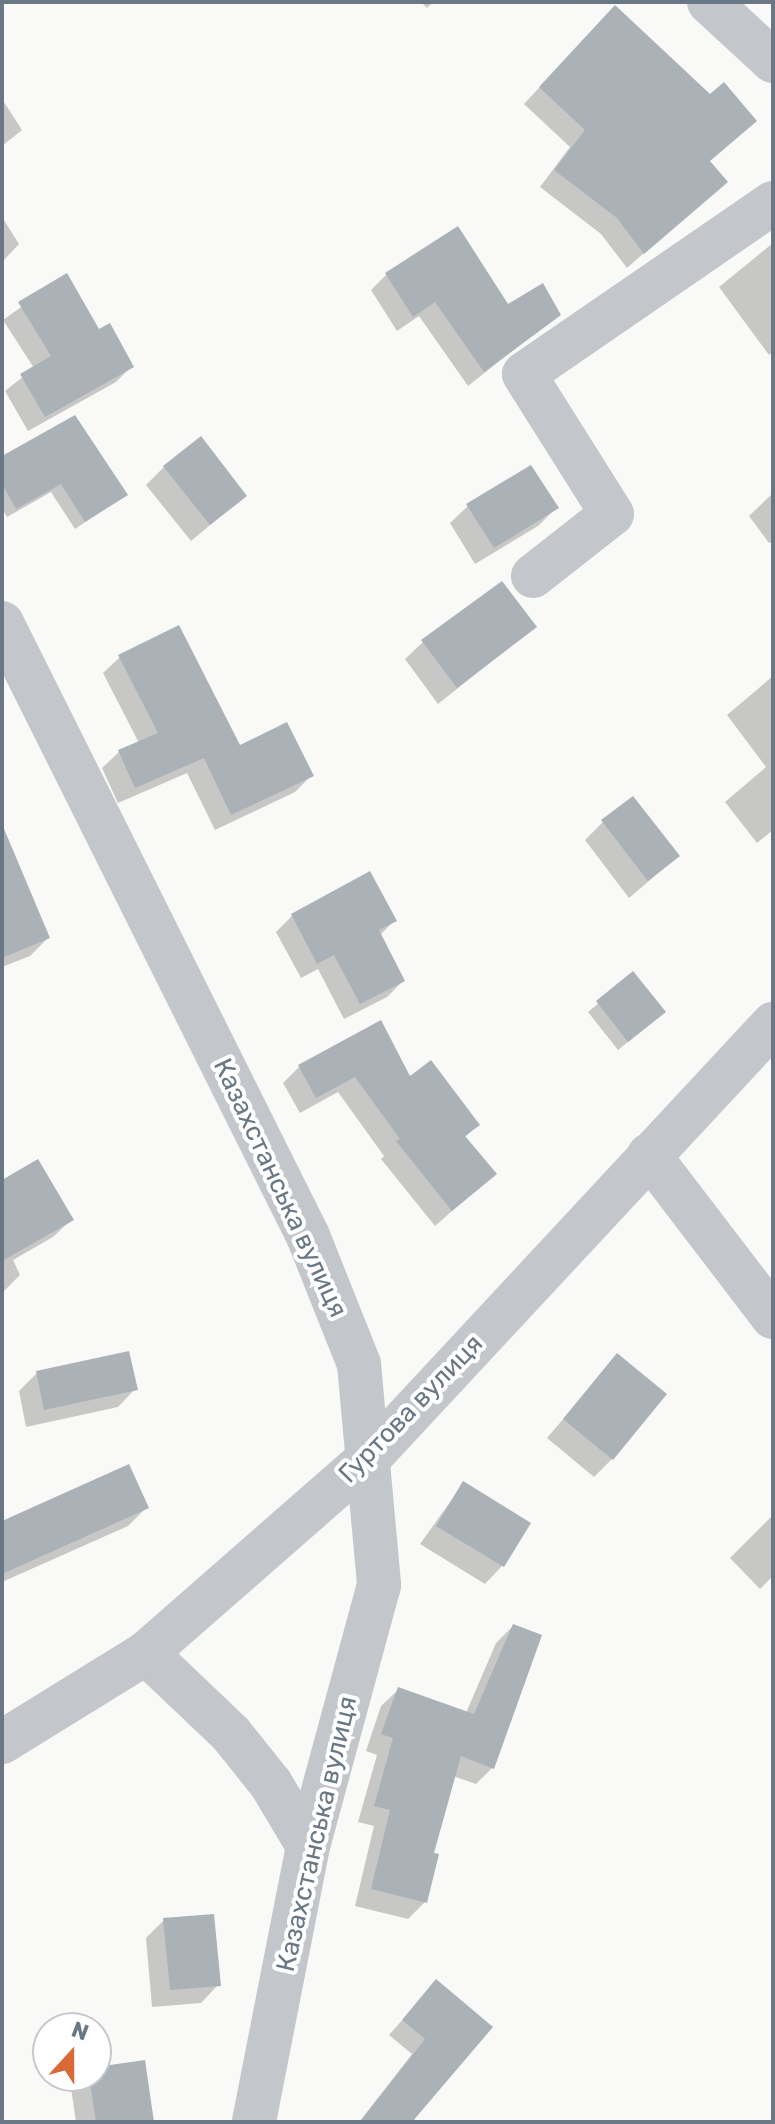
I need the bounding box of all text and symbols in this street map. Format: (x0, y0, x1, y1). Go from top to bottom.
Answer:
street label: Казахстанська вулиця (206, 1054, 354, 1322)
street label: Гуртова вулиця (332, 1328, 490, 1490)
street label: Казахстанська вулиця (270, 1693, 364, 1975)
north arrow (32, 2012, 112, 2092)
text: N (68, 2016, 92, 2046)

